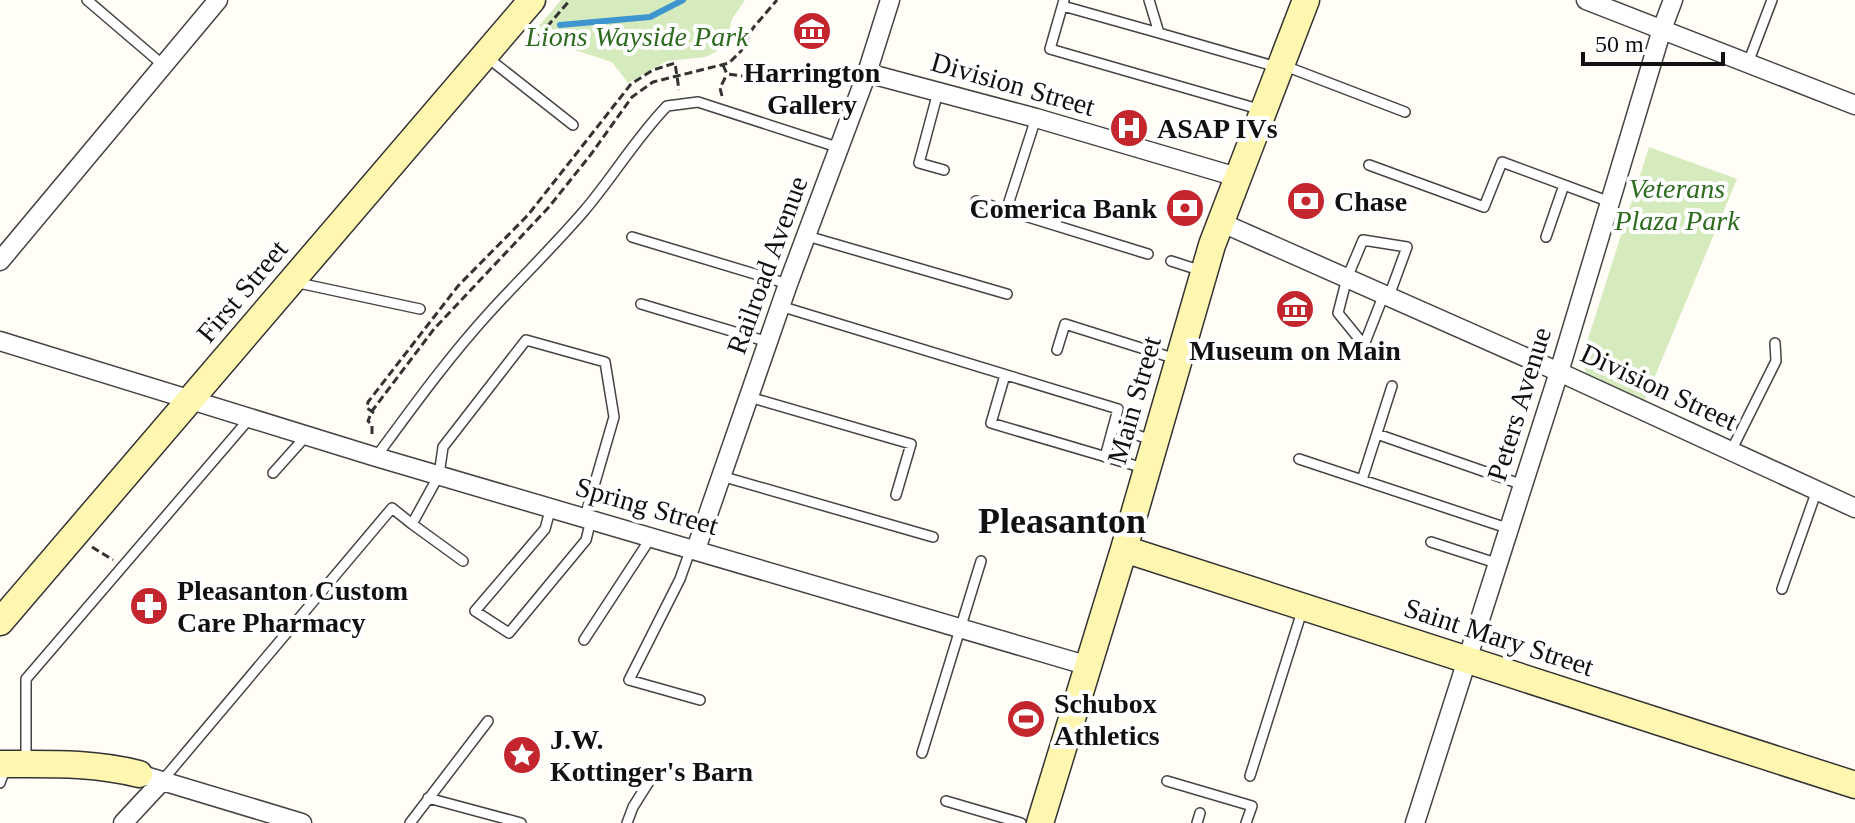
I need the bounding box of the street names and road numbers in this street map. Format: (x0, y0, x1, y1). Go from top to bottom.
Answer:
street label: Division Street (928, 46, 1099, 122)
street label: Railroad Avenue (720, 172, 814, 358)
street label: First Street (190, 234, 294, 348)
street label: Peters Avenue (1481, 323, 1557, 485)
street label: Main Street (1101, 332, 1167, 467)
street label: Division Street (1576, 337, 1742, 437)
street label: Spring Street (572, 471, 722, 541)
street label: Saint Mary Street (1400, 592, 1598, 682)

